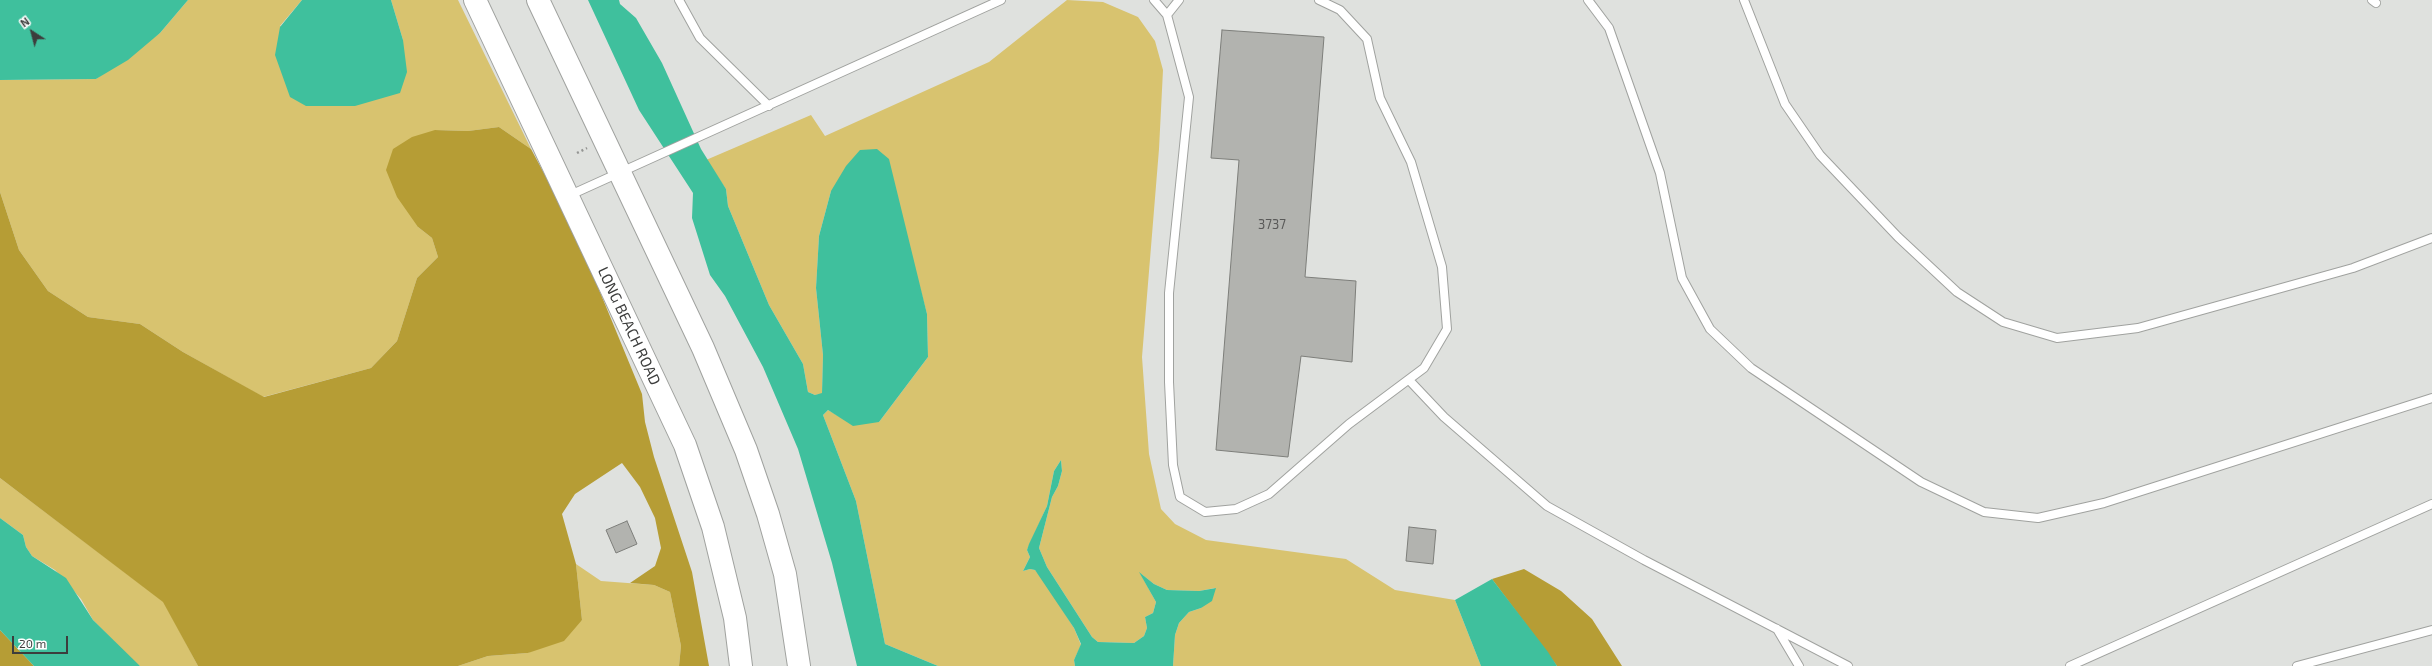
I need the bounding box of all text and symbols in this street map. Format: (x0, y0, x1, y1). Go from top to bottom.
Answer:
north arrow (12, 12, 52, 52)
text: N (18, 14, 32, 29)
house number: 3737 (1258, 217, 1286, 233)
street label: LONG BEACH ROAD (594, 264, 664, 388)
scale bar (14, 628, 70, 654)
text: 20 m (19, 636, 46, 650)

